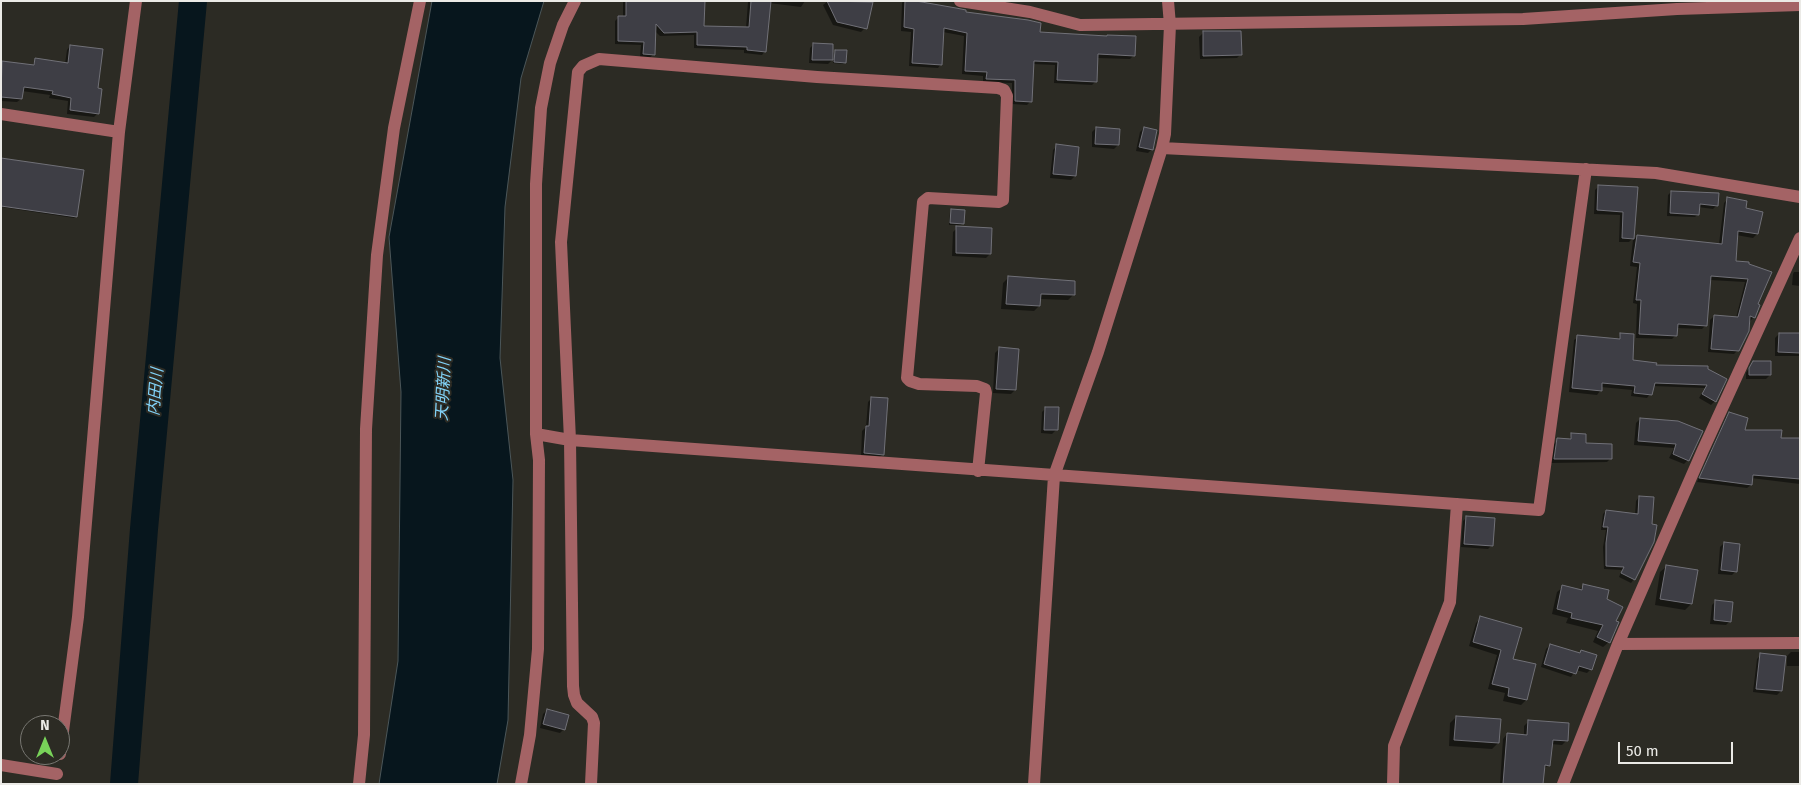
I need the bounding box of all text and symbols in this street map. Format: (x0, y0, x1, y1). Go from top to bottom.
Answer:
water label: 天明新川 (433, 357, 455, 421)
water label: 内田川 (144, 367, 168, 417)
north arrow (20, 715, 70, 765)
text: N (40, 717, 50, 734)
scale bar (1621, 732, 1736, 764)
text: 50 m (1626, 742, 1659, 760)

